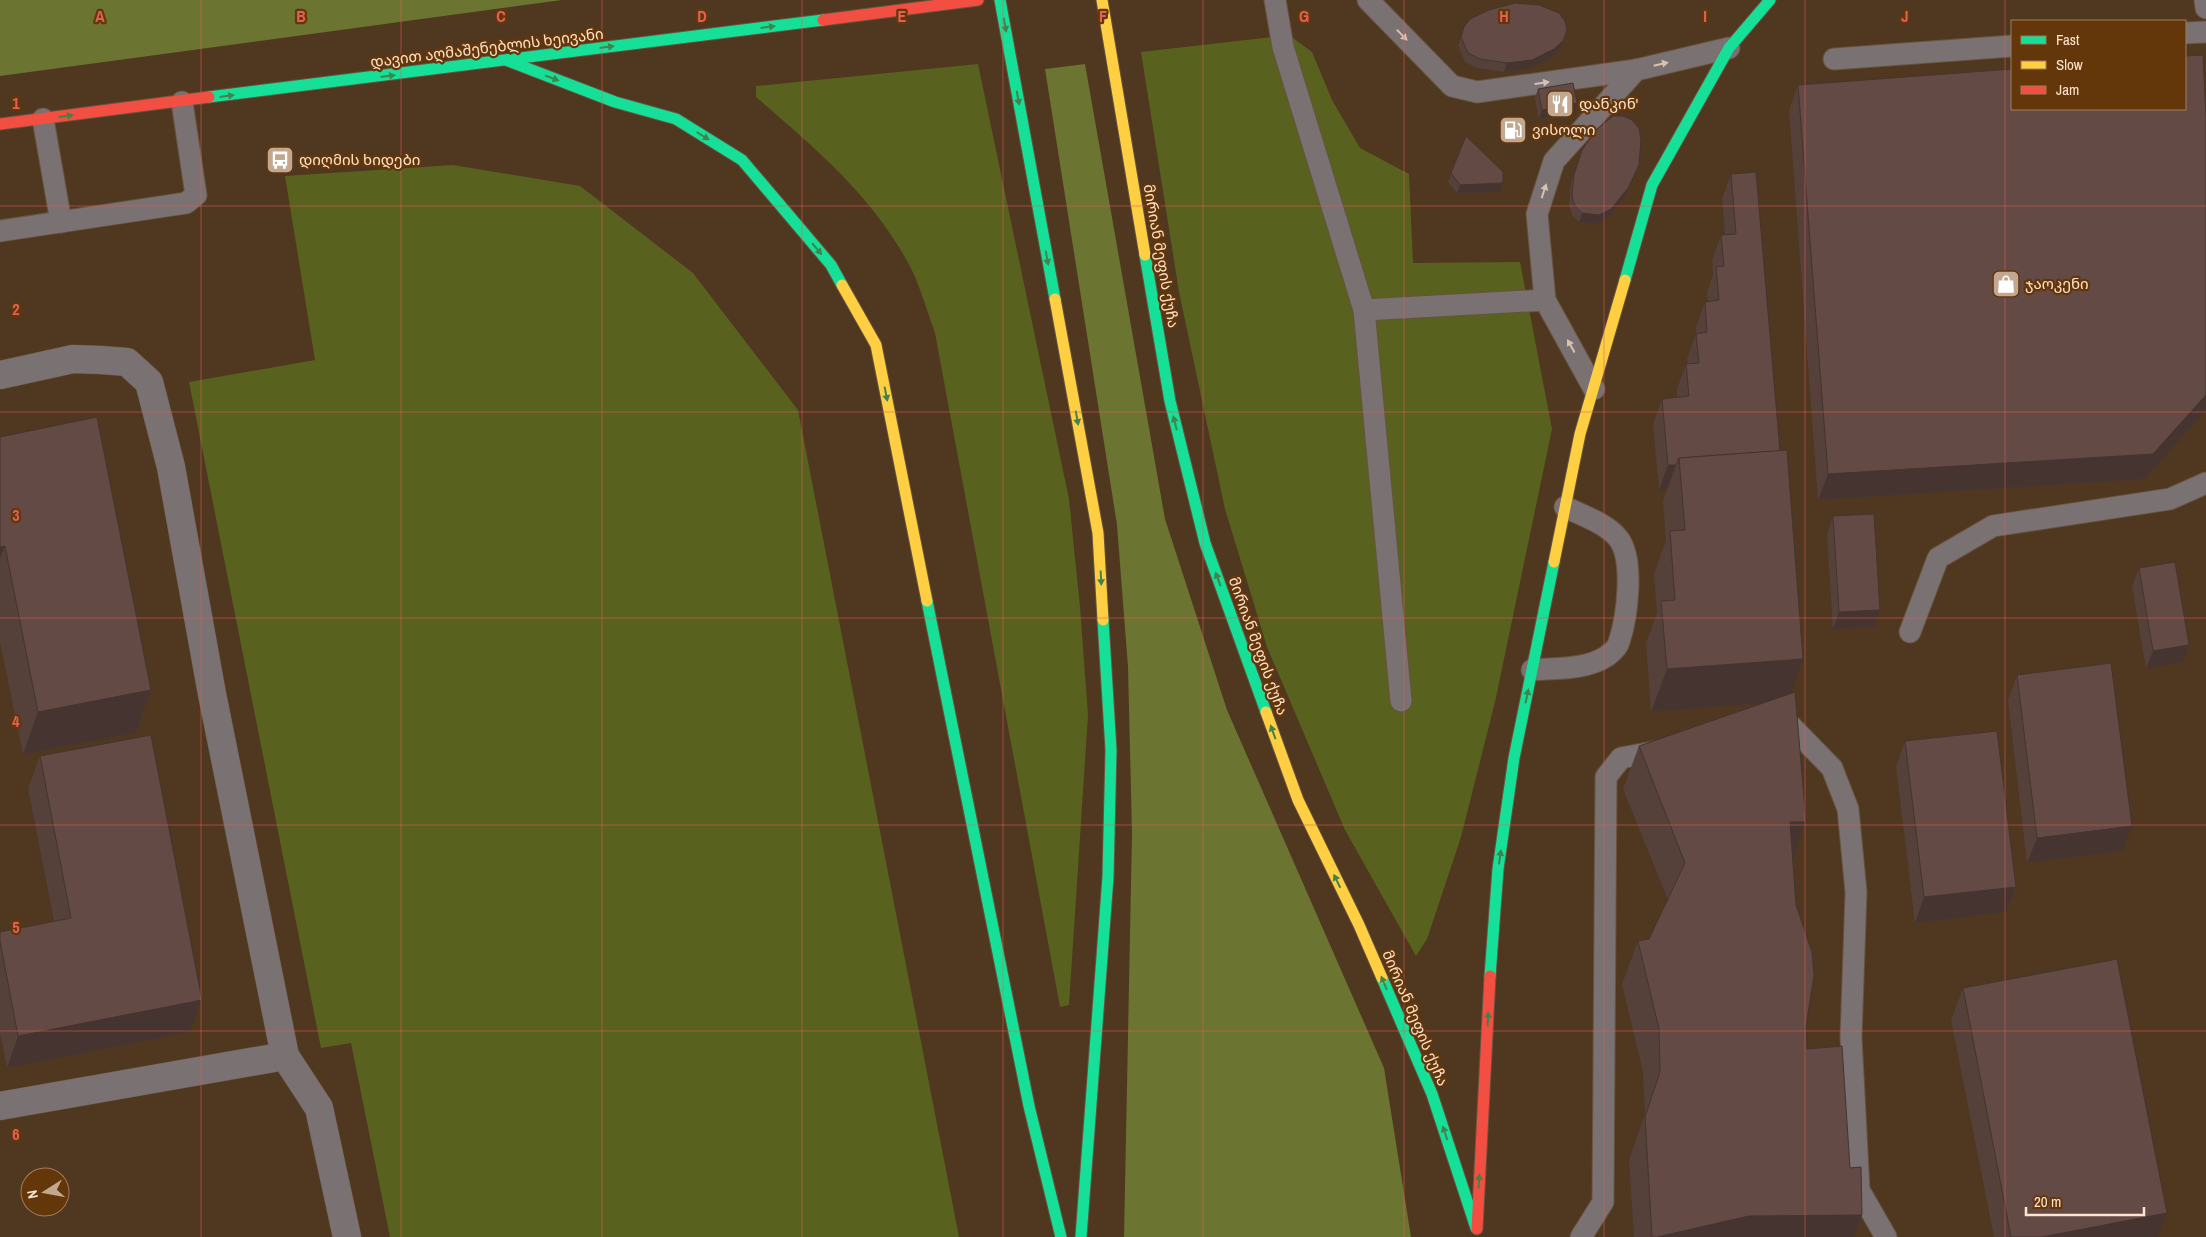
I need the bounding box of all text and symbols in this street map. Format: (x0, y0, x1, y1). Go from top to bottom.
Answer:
text: A (95, 5, 105, 27)
text: B (296, 5, 306, 27)
text: C (496, 5, 506, 27)
text: D (697, 5, 707, 27)
text: E (898, 5, 907, 27)
text: F (1099, 5, 1107, 27)
text: G (1299, 5, 1309, 27)
text: H (1499, 5, 1509, 27)
text: I (1703, 5, 1707, 27)
text: J (1901, 5, 1909, 27)
one-way arrow (1001, 18, 1009, 34)
legend (2011, 20, 2186, 110)
street label: დავით აღმაშენებლის ხეივანი (369, 23, 605, 72)
one-way arrow (760, 23, 776, 31)
one-way arrow (1396, 29, 1408, 41)
text: Fast (2056, 29, 2080, 50)
one-way arrow (599, 43, 615, 51)
text: Slow (2056, 54, 2083, 75)
one-way arrow (1653, 60, 1668, 68)
one-way arrow (381, 71, 397, 79)
one-way arrow (545, 74, 560, 82)
one-way arrow (1534, 79, 1550, 87)
text: Jam (2056, 79, 2079, 100)
restaurant icon: დანკინ' (1545, 89, 1575, 119)
one-way arrow (1015, 91, 1023, 107)
text: 1 (12, 92, 20, 114)
one-way arrow (219, 92, 235, 100)
place label: დანკინ' (1579, 93, 1638, 114)
one-way arrow (58, 112, 74, 120)
fuel station icon: ვისოლი (1498, 115, 1528, 145)
place label: ვისოლი (1532, 119, 1595, 140)
one-way arrow (696, 131, 709, 140)
bus stop icon: დიღმის ხიდები (265, 145, 295, 175)
place label: დიღმის ხიდები (299, 149, 420, 170)
street label: მირიან მეფის ქუჩა (1139, 182, 1184, 329)
one-way arrow (1541, 184, 1548, 199)
one-way arrow (812, 242, 823, 255)
one-way arrow (1044, 250, 1052, 266)
shop icon: ჯაოკენი (1991, 269, 2021, 299)
place label: ჯაოკენი (2025, 273, 2089, 294)
text: 2 (12, 298, 20, 320)
one-way arrow (1566, 339, 1575, 353)
one-way arrow (882, 386, 890, 401)
one-way arrow (1073, 410, 1081, 426)
one-way arrow (1171, 415, 1179, 430)
text: 3 (12, 504, 20, 526)
one-way arrow (1097, 571, 1105, 587)
one-way arrow (1214, 572, 1221, 587)
street label: მირიან მეფის ქუჩა (1224, 574, 1293, 718)
one-way arrow (1523, 688, 1531, 704)
text: 4 (12, 710, 20, 732)
one-way arrow (1269, 724, 1277, 739)
one-way arrow (1496, 848, 1504, 864)
one-way arrow (1333, 874, 1341, 888)
text: 5 (12, 916, 20, 938)
street label: მირიან მეფის ქუჩა (1377, 947, 1454, 1089)
one-way arrow (1379, 976, 1387, 990)
one-way arrow (1484, 1010, 1492, 1026)
text: 6 (12, 1123, 20, 1145)
one-way arrow (1441, 1126, 1448, 1141)
north arrow (20, 1167, 70, 1217)
one-way arrow (1476, 1173, 1484, 1189)
scale bar (2026, 1184, 2144, 1216)
text: N (23, 1189, 42, 1200)
text: 20 m (2034, 1191, 2061, 1212)

